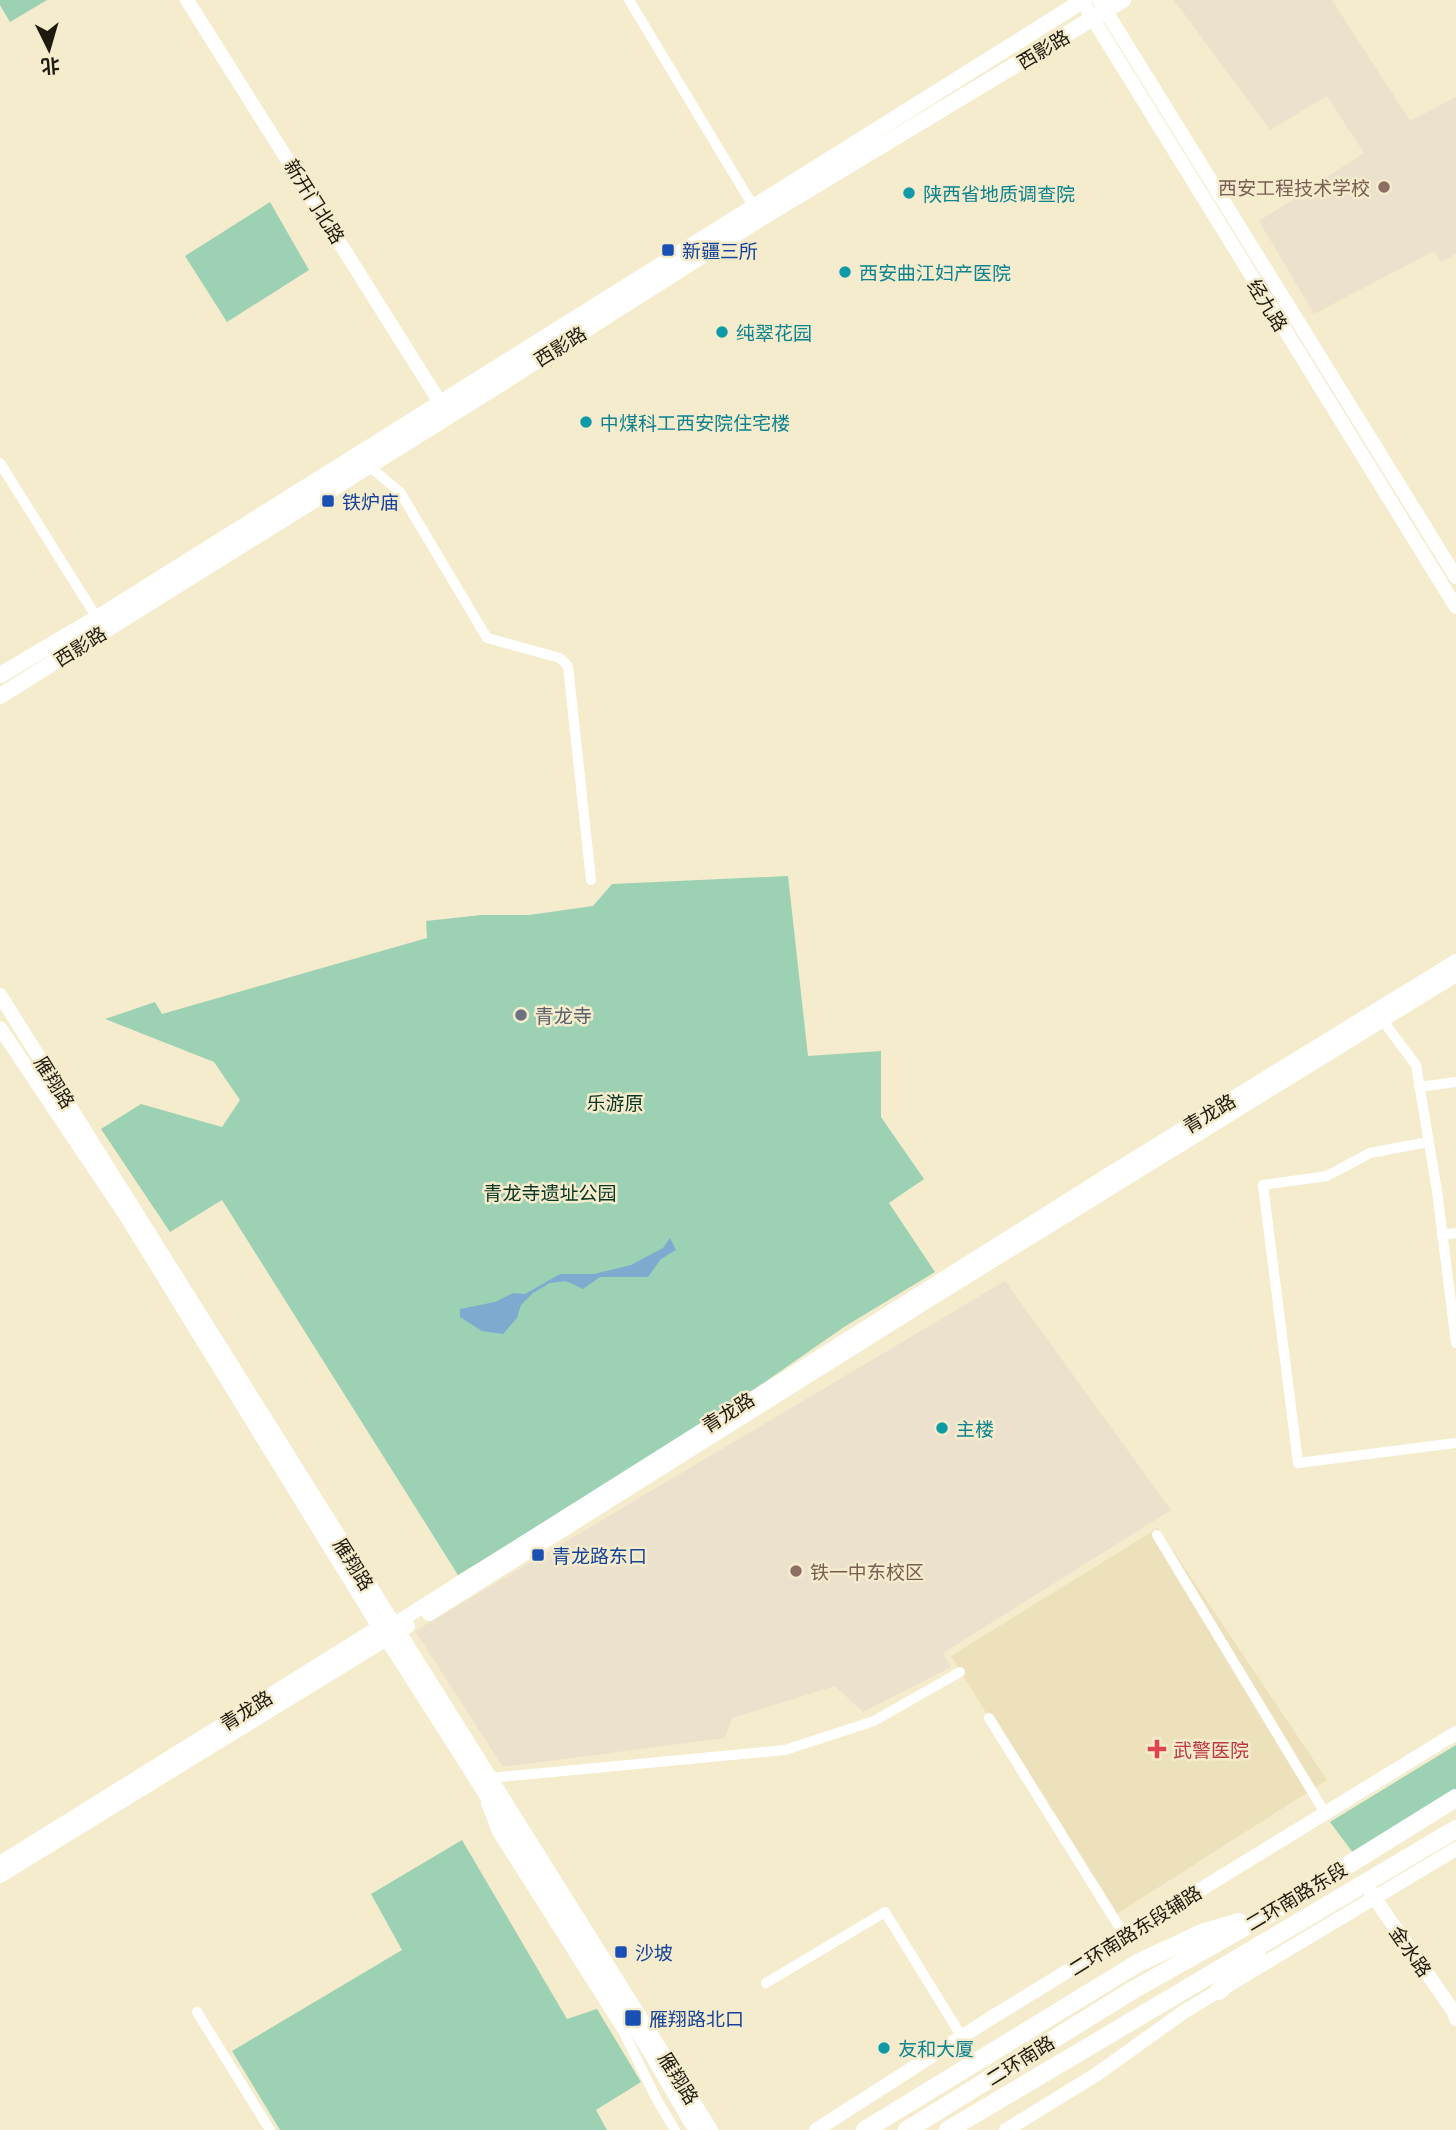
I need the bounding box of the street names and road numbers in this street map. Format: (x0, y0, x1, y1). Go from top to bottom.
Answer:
street label: 西影路 (1013, 24, 1073, 74)
street label: 新开门北路 (280, 155, 350, 247)
street label: 经九路 (1243, 275, 1293, 335)
street label: 西影路 (530, 321, 590, 371)
street label: 西影路 (50, 621, 110, 671)
street label: 雁翔路 (30, 1052, 80, 1112)
street label: 青龙路 (1179, 1088, 1239, 1138)
street label: 青龙路 (698, 1387, 758, 1437)
street label: 雁翔路 (329, 1534, 379, 1594)
street label: 青龙路 (216, 1685, 276, 1735)
street label: 二环南路东段 (1241, 1857, 1351, 1935)
street label: 二环南路东段辅路 (1064, 1880, 1206, 1980)
street label: 金水路 (1385, 1921, 1437, 1981)
street label: 二环南路 (982, 2030, 1058, 2090)
street label: 雁翔路 (654, 2048, 704, 2108)

